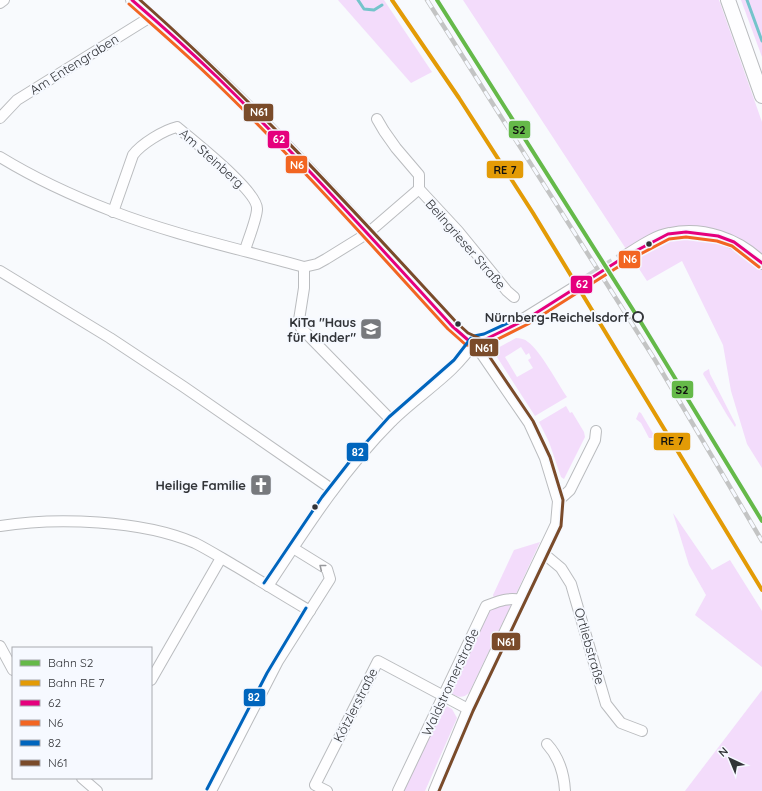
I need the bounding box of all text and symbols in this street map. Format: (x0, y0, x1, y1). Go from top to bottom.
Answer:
street label: Am Entengraben (27, 30, 121, 98)
line badge: N61 (243, 103, 274, 122)
text: N61 (250, 105, 268, 119)
line badge: S2 (508, 120, 531, 139)
text: S2 (513, 123, 525, 137)
street label: Am Steinberg (176, 125, 248, 191)
line badge: 62 (267, 130, 290, 149)
text: 62 (273, 132, 285, 146)
line badge: N6 (285, 155, 308, 174)
text: N6 (290, 158, 304, 172)
line badge: RE 7 (486, 160, 524, 179)
text: RE 7 (494, 163, 516, 177)
street label: Beilngrieser Straße (423, 196, 509, 292)
unlabelled marker (644, 239, 654, 249)
line badge: N6 (618, 250, 641, 269)
text: N6 (623, 252, 637, 266)
line badge: 62 (570, 275, 593, 294)
text: 62 (576, 277, 588, 291)
place label: Nürnberg-Reichelsdorf (485, 309, 629, 325)
marker: Nürnberg-Reichelsdorf (632, 311, 644, 323)
place label: KiTa "Haus für Kinder" (287, 314, 356, 345)
school or university icon: KiTa "Haus für Kinder" (358, 316, 384, 342)
unlabelled marker (453, 319, 463, 329)
line badge: N61 (469, 338, 499, 357)
text: N61 (475, 341, 493, 355)
line badge: S2 (671, 380, 694, 399)
text: S2 (676, 383, 688, 397)
line badge: RE 7 (653, 432, 691, 451)
text: RE 7 (661, 434, 683, 448)
line badge: 82 (346, 442, 369, 462)
text: 82 (352, 445, 364, 459)
church icon: Heilige Familie (248, 472, 274, 498)
place label: Heilige Familie (155, 477, 246, 493)
unlabelled marker (310, 502, 320, 512)
one-way arrow (320, 565, 327, 572)
street label: Ortliebstraße (571, 606, 609, 686)
street label: Waldstromerstraße (418, 626, 482, 738)
line badge: N61 (491, 632, 521, 651)
text: N61 (497, 635, 515, 649)
legend (12, 647, 152, 779)
text: Bahn S2 (48, 655, 94, 670)
street label: Kötzlerstraße (329, 665, 381, 745)
text: Bahn RE 7 (48, 675, 104, 690)
line badge: 82 (243, 688, 266, 707)
text: 82 (248, 690, 260, 704)
text: 62 (48, 695, 61, 710)
text: N6 (48, 715, 64, 730)
text: 82 (48, 735, 61, 750)
north arrow (710, 739, 750, 779)
text: N (715, 744, 731, 760)
text: N61 (48, 755, 68, 770)

